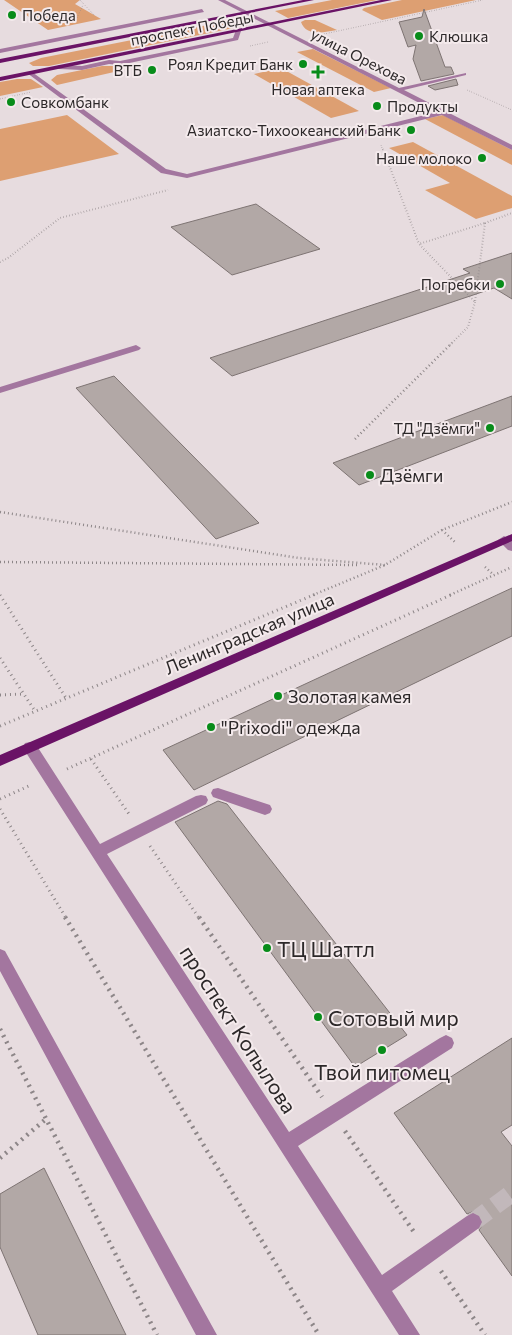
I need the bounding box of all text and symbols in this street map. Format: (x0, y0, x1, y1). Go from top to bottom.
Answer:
place label: Победа (22, 6, 76, 24)
street label: проспект Победы (129, 7, 255, 49)
marker: Победа (6, 9, 18, 21)
street label: улица Орехова (308, 24, 410, 88)
place label: Клюшка (429, 27, 488, 45)
marker: Клюшка (413, 30, 425, 42)
place label: Роял Кредит Банк (168, 55, 293, 73)
marker: Роял Кредит Банк (297, 58, 309, 70)
place label: ВТБ (113, 61, 142, 79)
marker: ВТБ (146, 64, 158, 76)
marker: Новая аптека (312, 66, 324, 78)
place label: Новая аптека (271, 80, 365, 98)
place label: Совкомбанк (21, 93, 109, 111)
marker: Совкомбанк (5, 96, 17, 108)
place label: Продукты (387, 97, 458, 115)
marker: Продукты (371, 100, 383, 112)
place label: Азиатско-Тихоокеанский Банк (187, 121, 401, 139)
marker: Азиатско-Тихоокеанский Банк (405, 124, 417, 136)
place label: Наше молоко (376, 149, 472, 167)
marker: Наше молоко (476, 152, 488, 164)
place label: Погребки (421, 275, 490, 293)
marker: Погребки (494, 278, 506, 290)
place label: ТД "Дзёмги" (394, 419, 480, 437)
marker: ТД "Дзёмги" (484, 422, 496, 434)
place label: Дзёмги (380, 464, 443, 486)
marker: Дзёмги (364, 469, 376, 481)
street label: Ленинградская улица (161, 587, 337, 679)
place label: Золотая камея (288, 685, 411, 707)
marker: Золотая камея (272, 690, 284, 702)
place label: "Prixodi" одежда (221, 716, 361, 738)
marker: "Prixodi" одежда (205, 721, 217, 733)
place label: ТЦ Шаттл (277, 936, 375, 961)
street label: проспект Копылова (175, 940, 303, 1118)
marker: ТЦ Шаттл (261, 942, 273, 954)
place label: Сотовый мир (328, 1005, 459, 1030)
marker: Сотовый мир (312, 1011, 324, 1023)
marker: Твой питомец (376, 1044, 388, 1056)
place label: Твой питомец (314, 1059, 450, 1084)

